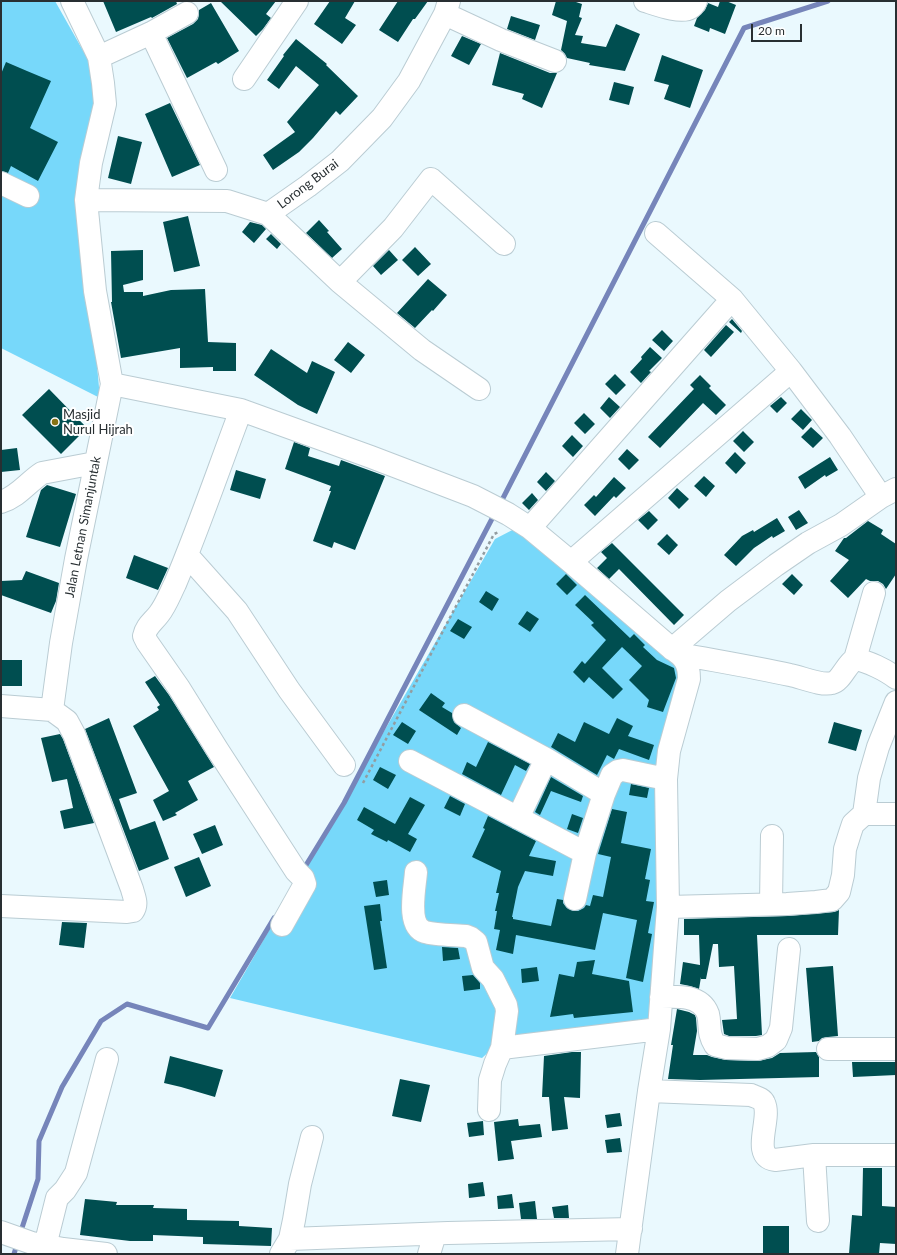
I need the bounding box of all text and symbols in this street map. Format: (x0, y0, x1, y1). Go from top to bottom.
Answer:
scale bar (753, 16, 804, 42)
text: 20 m (758, 23, 785, 38)
street label: Lorong Burai (274, 156, 342, 212)
place label: Masjid Nurul Hijrah (63, 407, 133, 438)
marker: Masjid Nurul Hijrah (50, 417, 60, 427)
street label: Jalan Letnan Simanjuntak (62, 455, 104, 599)

